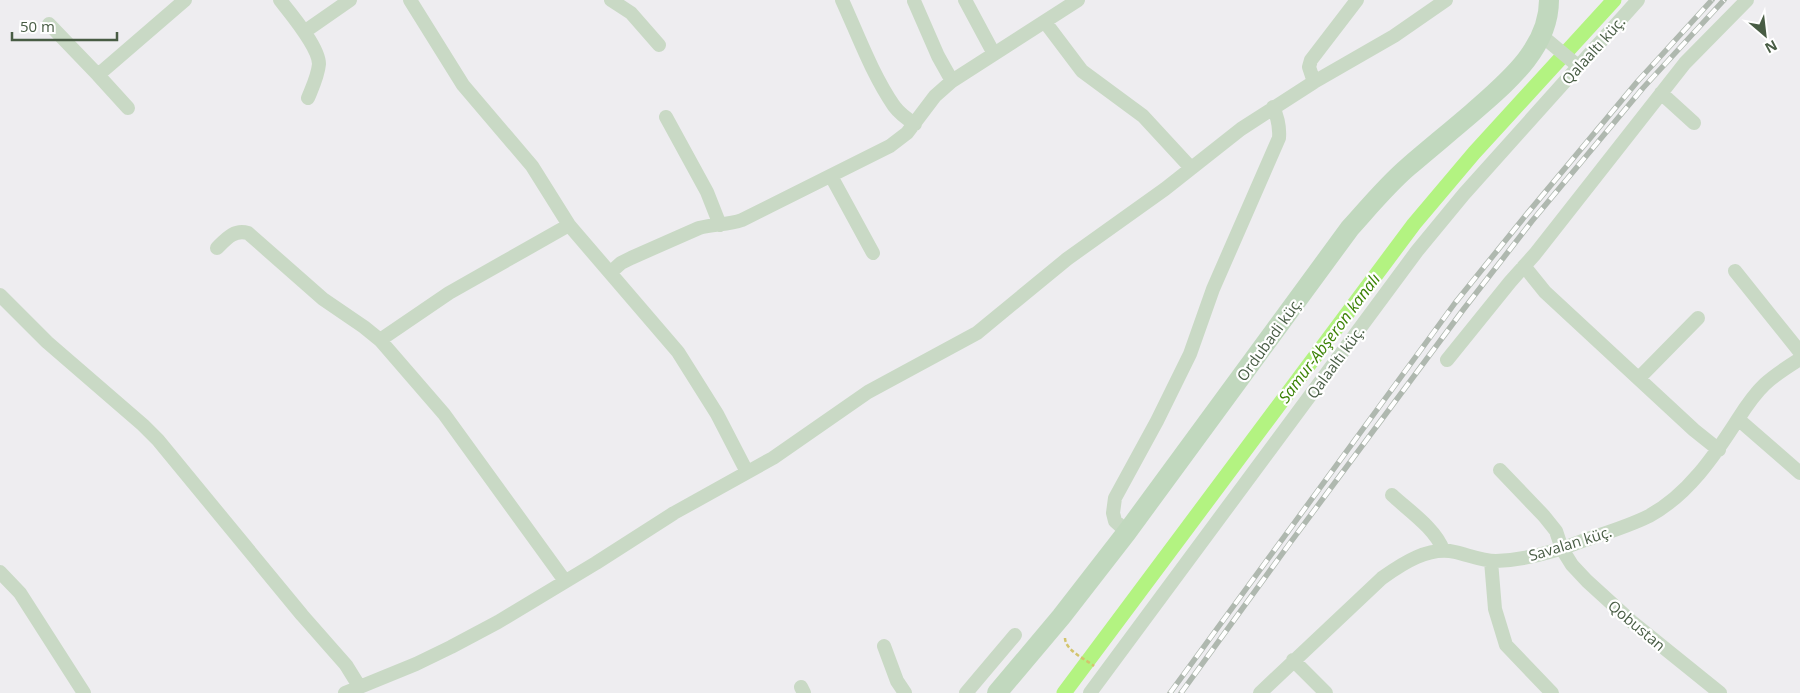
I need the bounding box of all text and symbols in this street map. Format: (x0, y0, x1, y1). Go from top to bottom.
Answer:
scale bar (12, 10, 118, 42)
north arrow (1740, 10, 1790, 60)
street label: Qalaaltı küç. (1557, 12, 1629, 88)
text: 50 m (20, 16, 55, 36)
text: N (1762, 36, 1781, 58)
water label: Samur-Abşeron kanalı (1273, 269, 1385, 407)
street label: Ordubadi küç. (1232, 293, 1306, 385)
street label: Qalaaltı küç. (1302, 322, 1368, 402)
street label: Savalan küç. (1526, 521, 1614, 565)
street label: Qobustan (1604, 595, 1670, 655)

